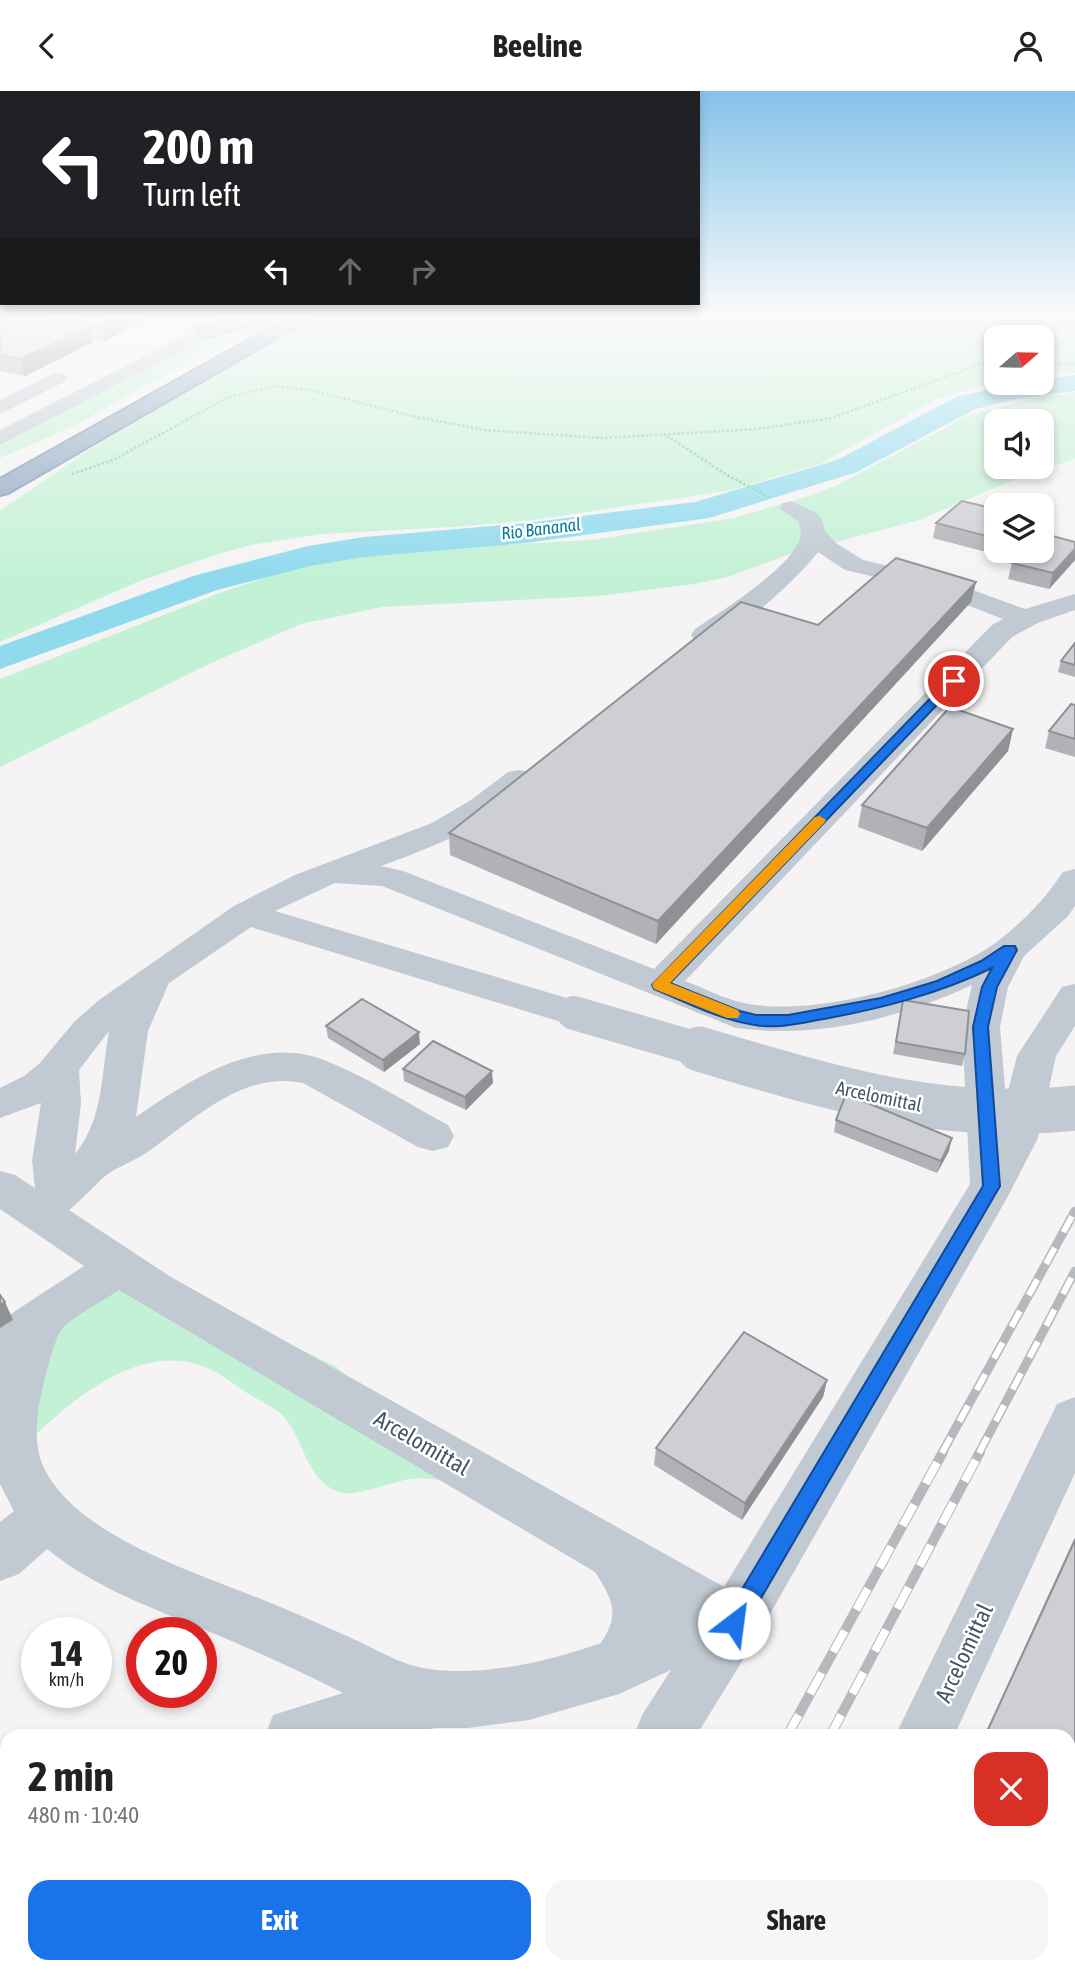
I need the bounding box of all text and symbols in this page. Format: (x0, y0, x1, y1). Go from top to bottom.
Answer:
icon: back (28, 27, 66, 65)
text: Beeline (493, 27, 582, 64)
icon: person (1009, 27, 1047, 65)
text: 200 m (143, 118, 254, 174)
icon: left (28, 119, 119, 210)
text: Turn left (143, 176, 241, 213)
icon: left (258, 252, 296, 290)
icon: ahead (331, 252, 369, 290)
icon: right (404, 252, 442, 290)
north arrow (984, 325, 1054, 395)
map controls (984, 325, 1054, 563)
button: sound (984, 409, 1054, 479)
button: layers (984, 493, 1054, 563)
water label: Rio Bananal (500, 513, 582, 544)
pin (924, 651, 984, 711)
icon: arrive (935, 662, 973, 700)
street label: Arcelomittal (834, 1076, 924, 1116)
street label: Arcelomittal (370, 1405, 474, 1481)
position arrow (697, 1586, 771, 1660)
street label: Arcelomittal (930, 1600, 998, 1706)
speed limit sign: 20 (126, 1617, 217, 1708)
text: 14 (50, 1633, 83, 1673)
text: km/h (49, 1669, 84, 1690)
text: 2 min (28, 1752, 114, 1800)
button: close (974, 1752, 1048, 1826)
text: 480 m · 10:40 (28, 1802, 139, 1828)
button: Exit (28, 1880, 531, 1960)
button: Share (545, 1880, 1048, 1960)

